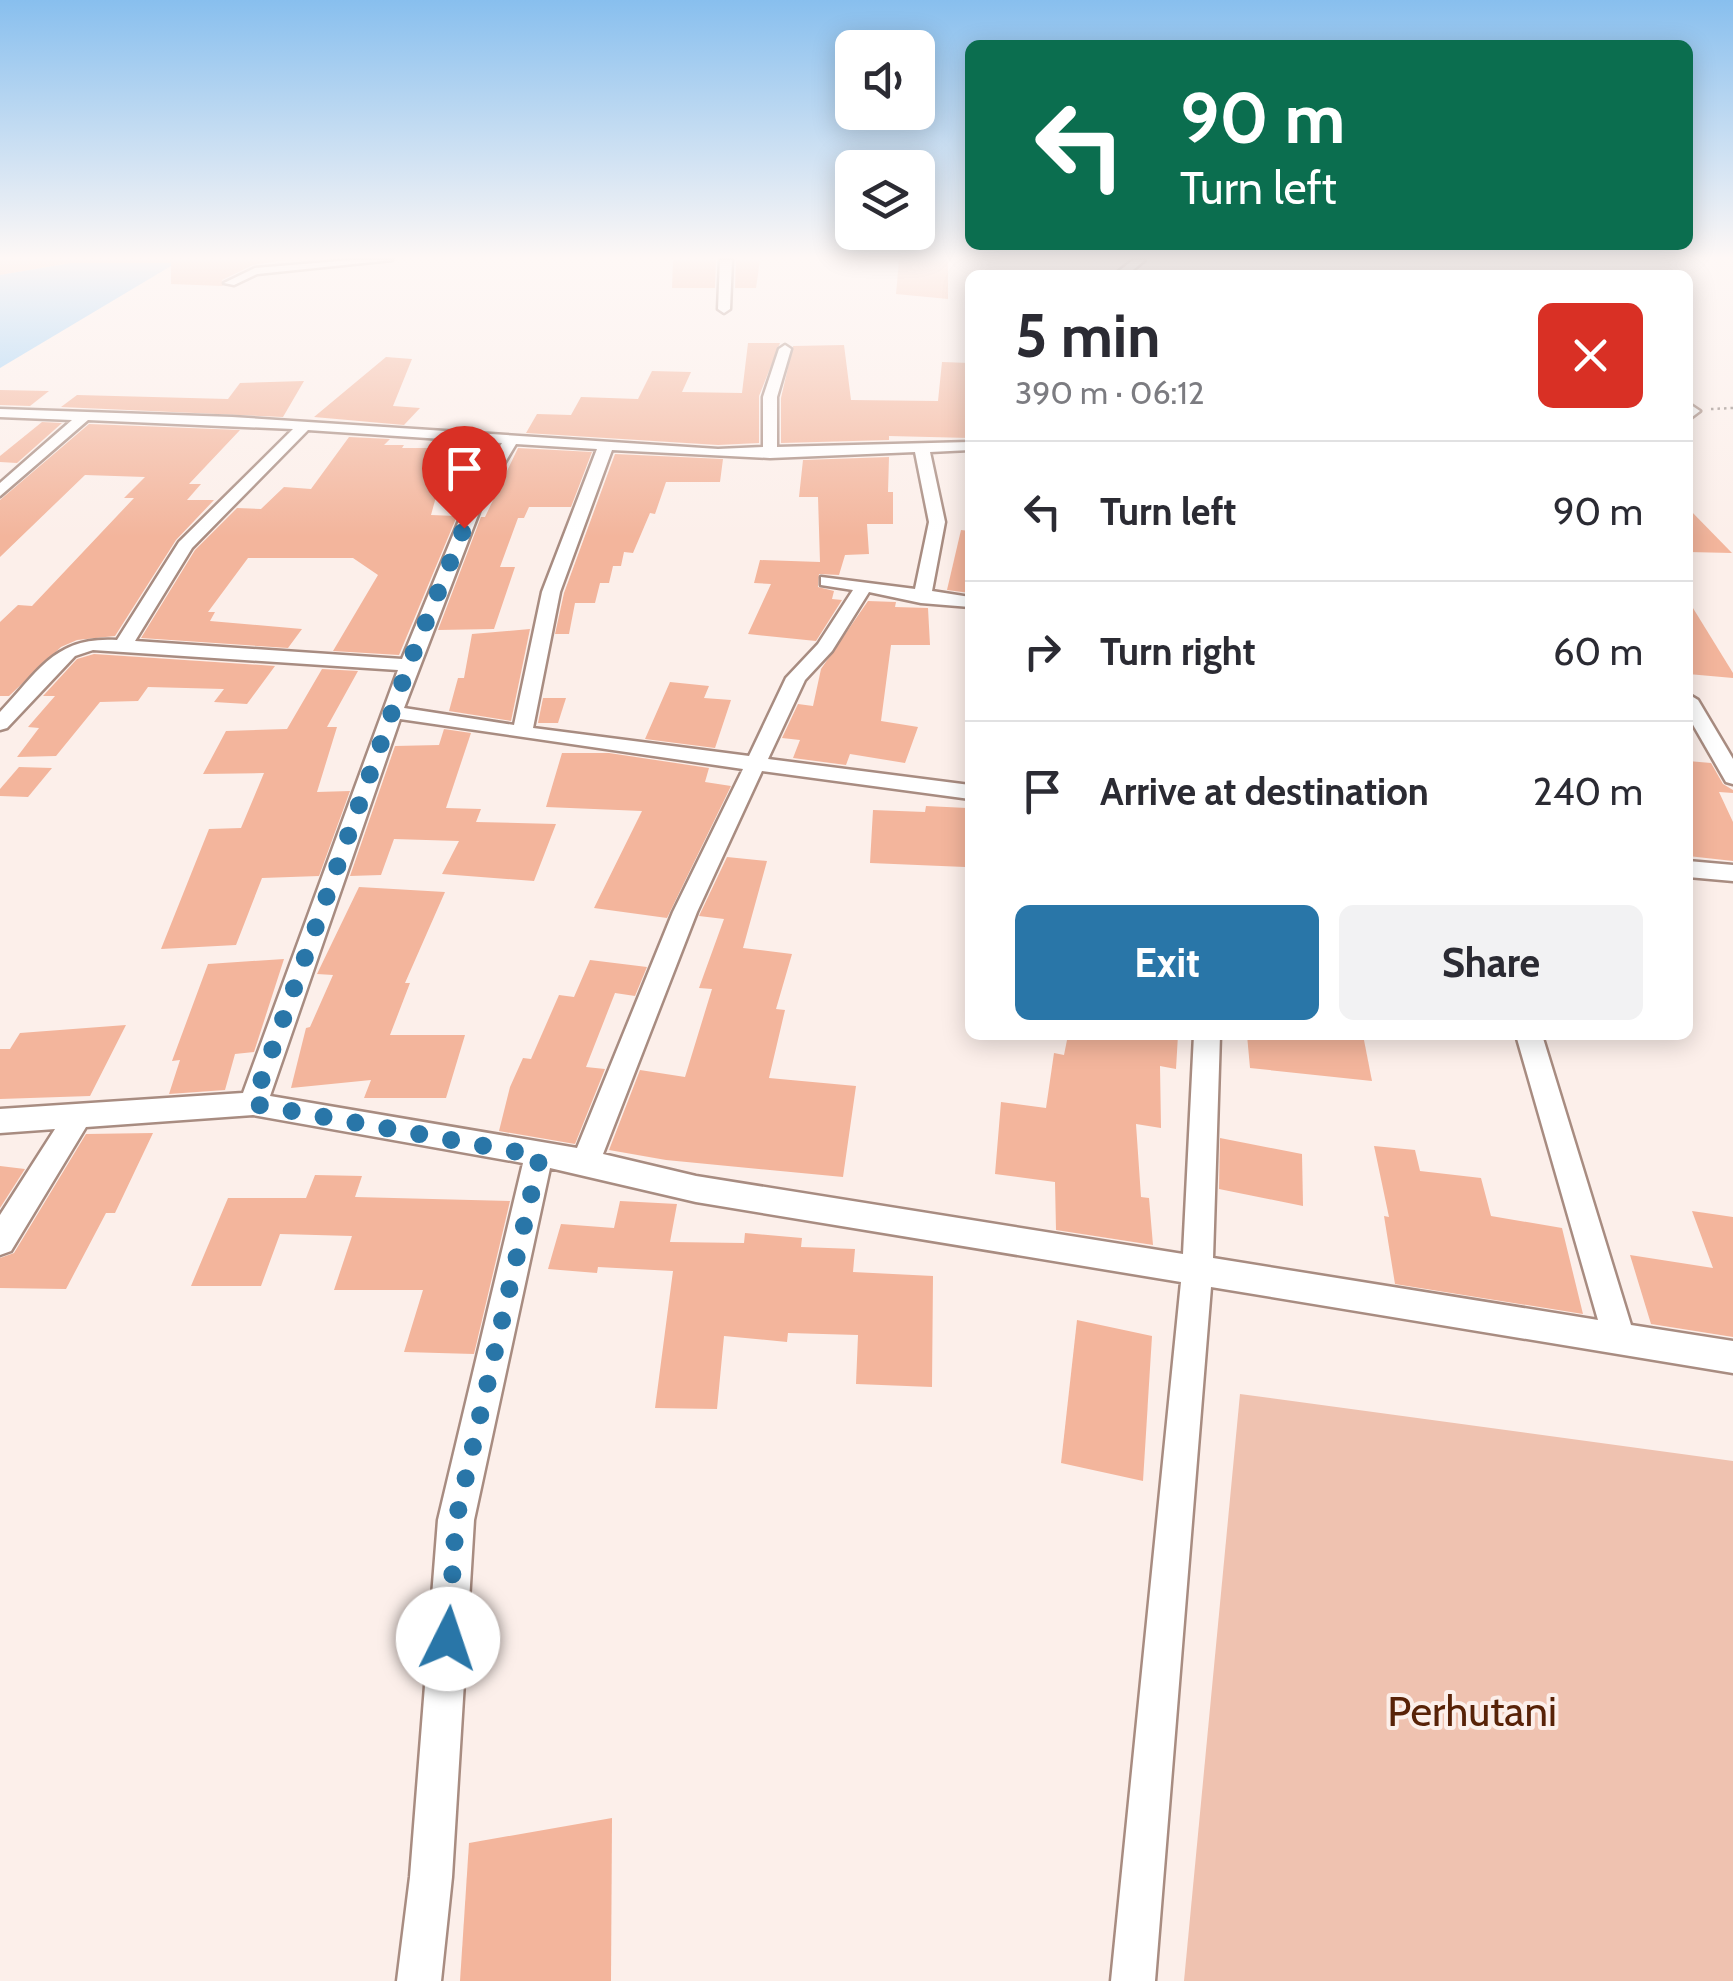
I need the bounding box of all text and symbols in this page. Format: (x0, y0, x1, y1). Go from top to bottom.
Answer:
map controls (835, 30, 935, 250)
button: sound (835, 30, 935, 130)
text: 90 m (1180, 75, 1345, 161)
icon: left (1015, 80, 1145, 210)
button: layers (835, 150, 935, 250)
text: Turn left (1180, 161, 1337, 215)
text: 5 min (1015, 299, 1160, 372)
button: close (1538, 303, 1643, 408)
text: 390 m · 06:12 (1015, 373, 1204, 412)
pin (422, 426, 507, 529)
icon: arrive (437, 441, 492, 496)
icon: left (1015, 484, 1070, 539)
text: Turn left (1100, 488, 1236, 535)
text: 90 m (1553, 488, 1643, 535)
icon: right (1015, 624, 1070, 679)
text: Turn right (1100, 628, 1256, 675)
text: 60 m (1553, 628, 1643, 675)
icon: arrive (1015, 764, 1070, 819)
text: Arrive at destination (1100, 768, 1429, 815)
text: 240 m (1533, 768, 1643, 815)
button: Exit (1015, 905, 1319, 1020)
button: Share (1339, 905, 1643, 1020)
position arrow (396, 1587, 500, 1691)
park label: Perhutani (1387, 1685, 1557, 1737)

